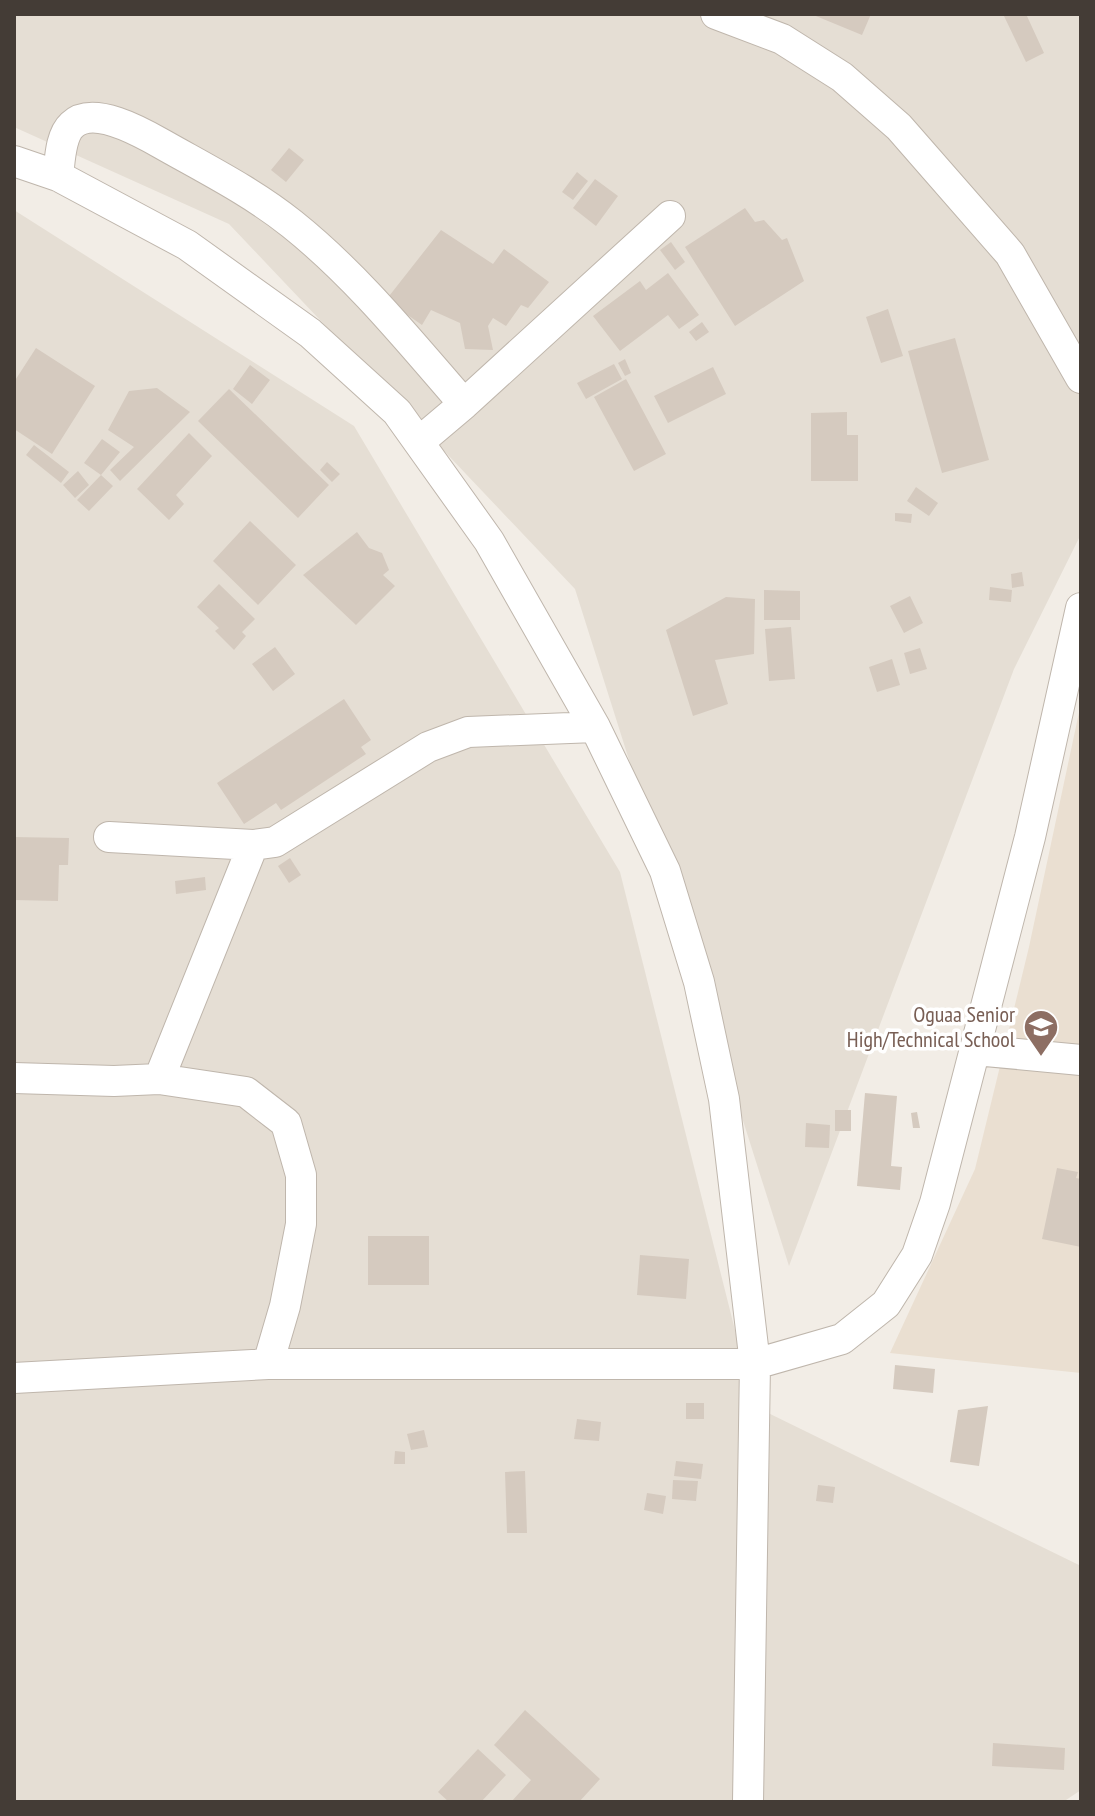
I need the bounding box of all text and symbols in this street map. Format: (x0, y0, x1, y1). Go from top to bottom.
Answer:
place label: Oguaa Senior High/Technical School (847, 1000, 1016, 1053)
school or university icon: Oguaa Senior High/Technical School (1022, 1008, 1060, 1058)

